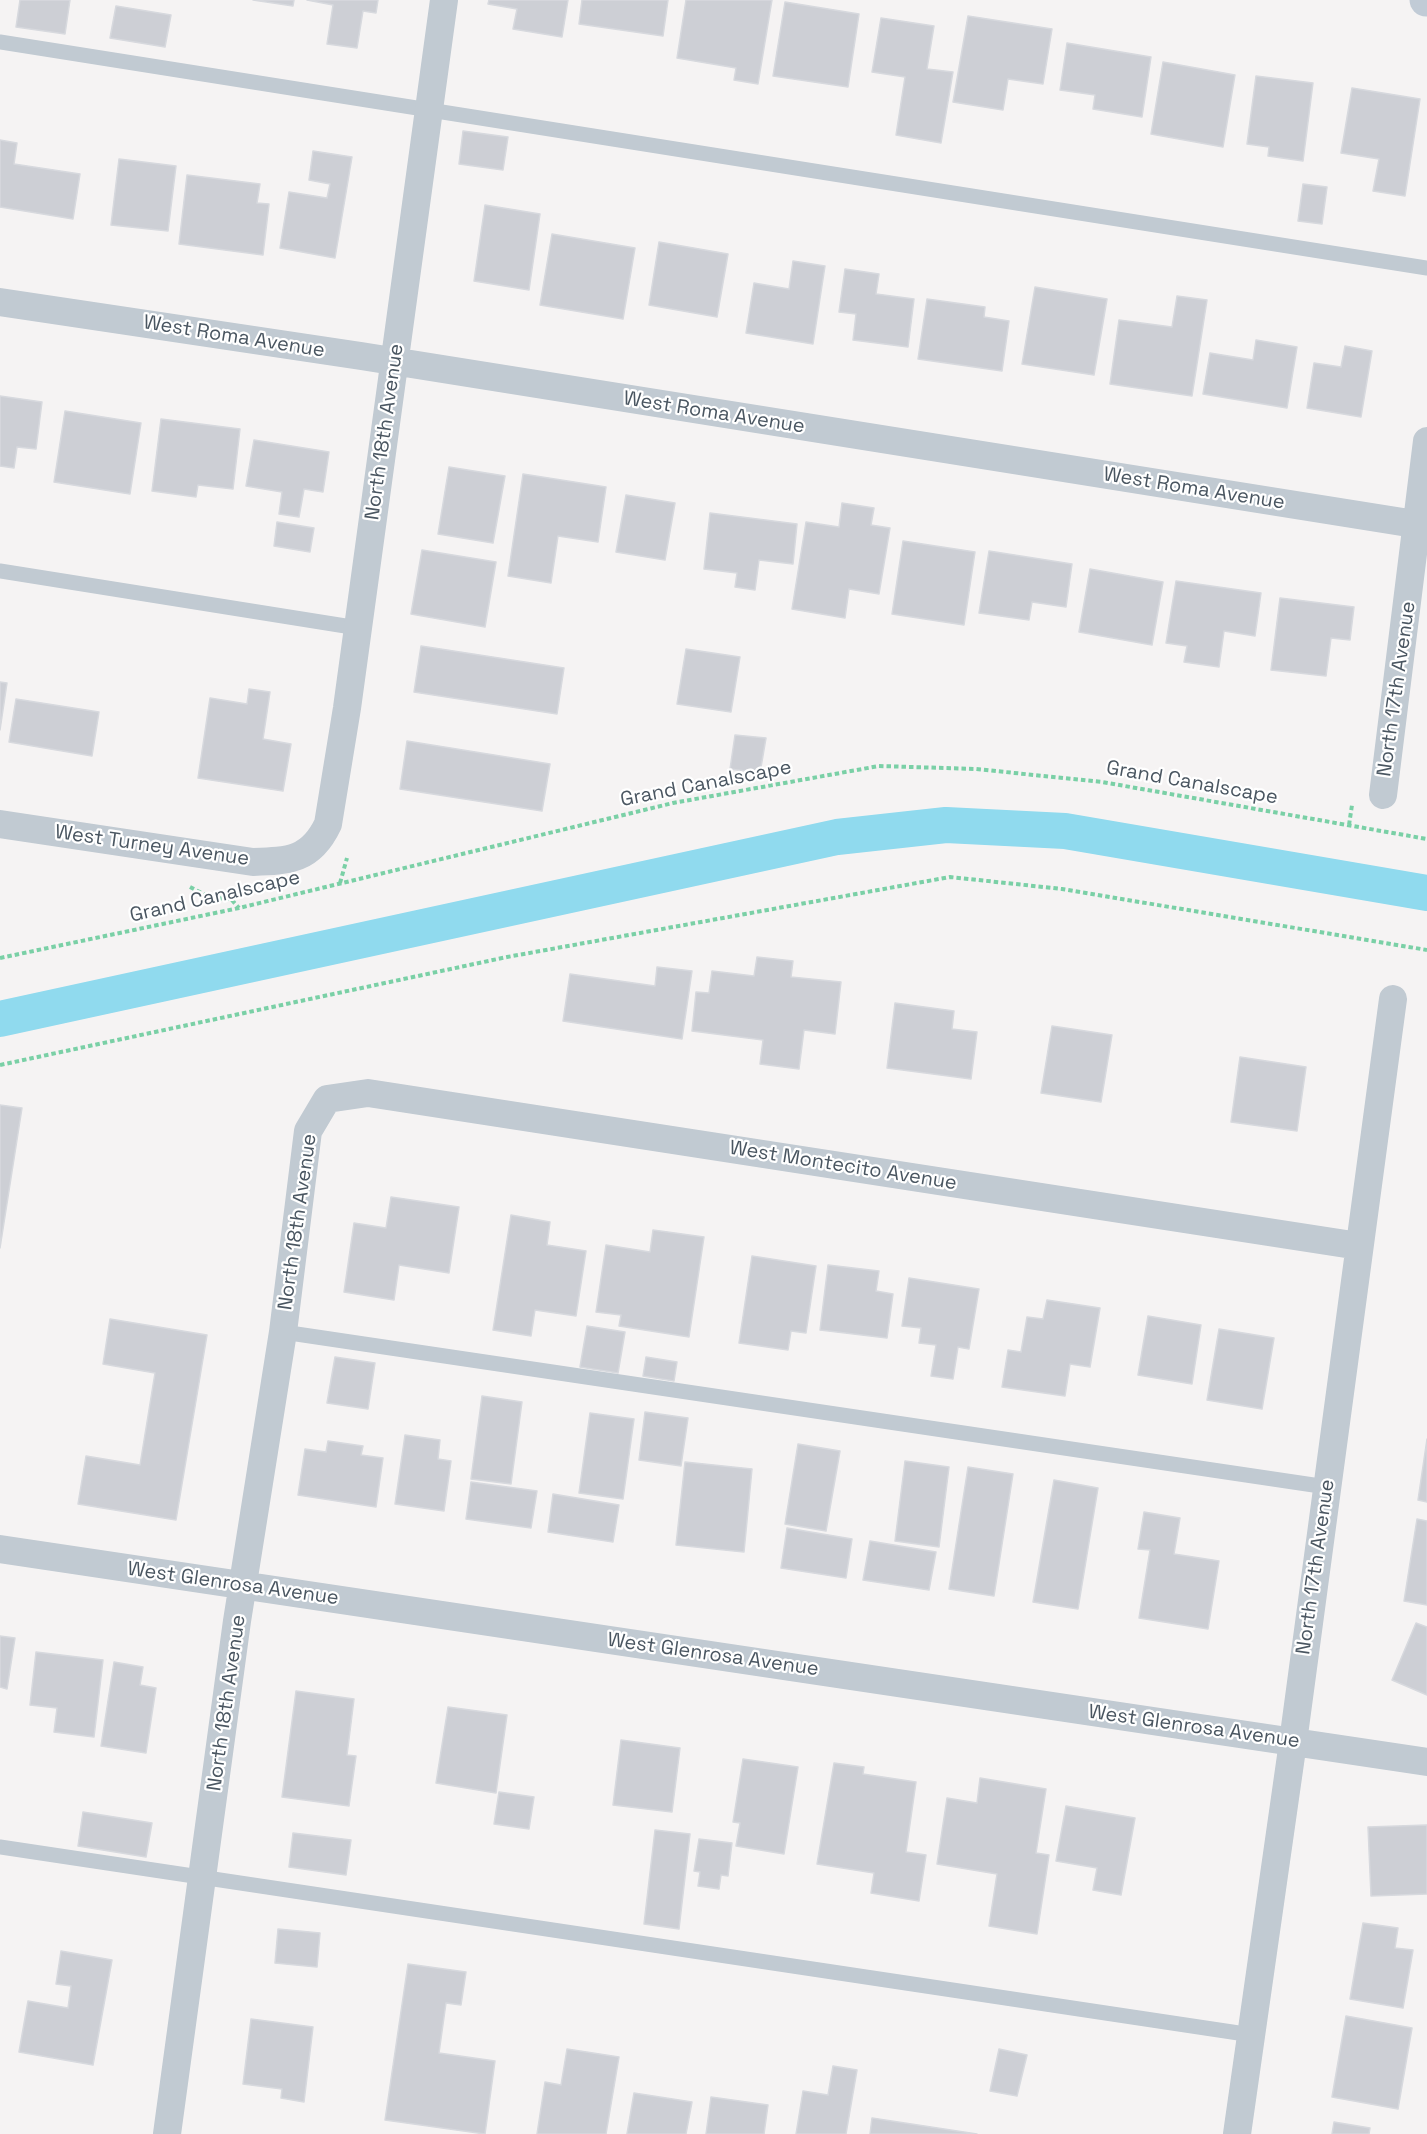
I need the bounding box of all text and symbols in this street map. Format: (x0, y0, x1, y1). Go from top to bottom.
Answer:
street label: West Roma Avenue (142, 311, 326, 363)
street label: North 18th Avenue (361, 342, 409, 522)
street label: West Roma Avenue (622, 387, 806, 439)
street label: West Roma Avenue (1102, 463, 1286, 515)
street label: North 17th Avenue (1373, 600, 1421, 778)
street label: Grand Canalscape (618, 756, 794, 812)
street label: Grand Canalscape (1104, 756, 1280, 810)
street label: West Turney Avenue (53, 820, 251, 872)
street label: Grand Canalscape (128, 866, 302, 928)
street label: North 18th Avenue (274, 1132, 322, 1312)
street label: West Montecito Avenue (728, 1136, 958, 1196)
street label: North 17th Avenue (1292, 1478, 1340, 1656)
street label: West Glenrosa Avenue (126, 1557, 340, 1611)
street label: North 18th Avenue (203, 1613, 251, 1793)
street label: West Glenrosa Avenue (606, 1628, 820, 1682)
street label: West Glenrosa Avenue (1087, 1700, 1301, 1754)

